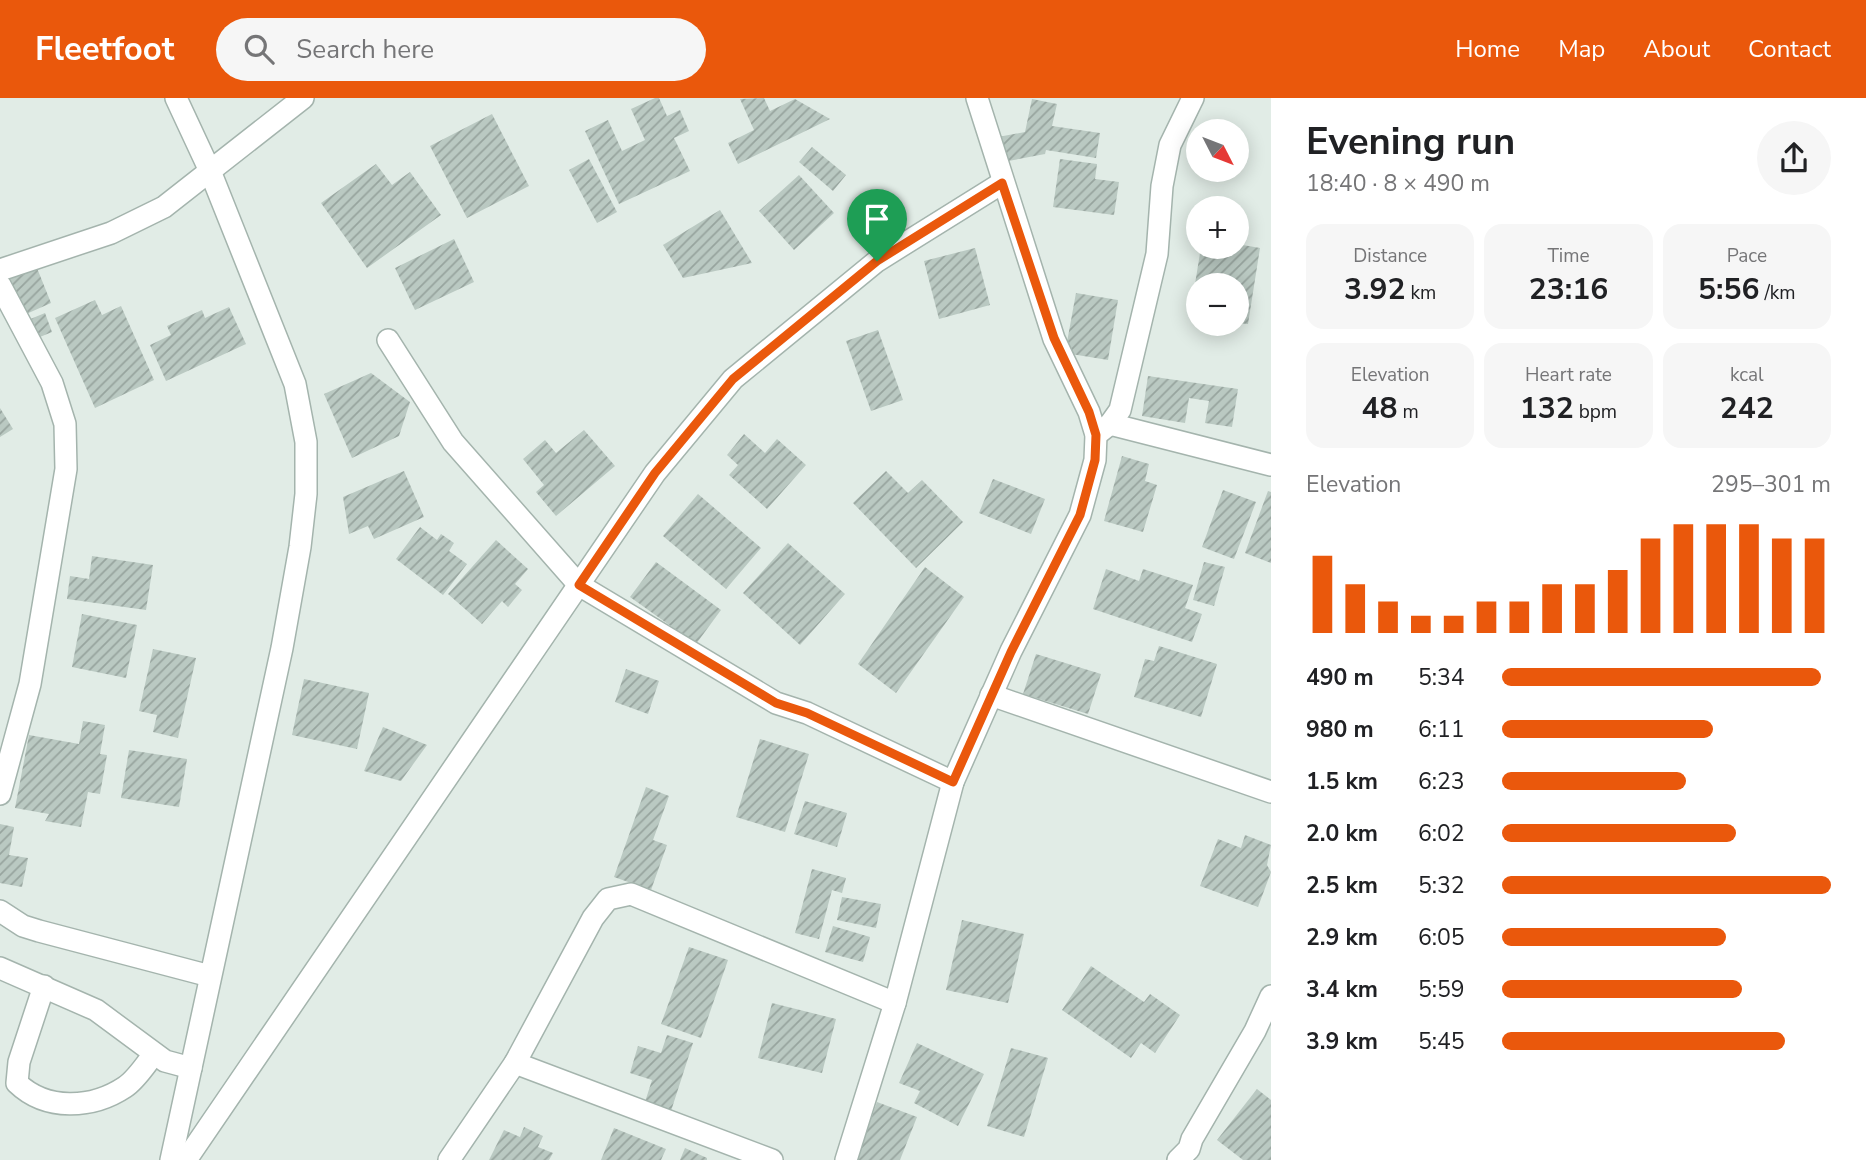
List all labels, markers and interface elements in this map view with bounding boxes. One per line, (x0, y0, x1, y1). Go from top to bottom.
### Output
search box (216, 18, 706, 81)
text: Fleetfoot (35, 27, 174, 72)
icon: search (240, 30, 278, 68)
text: Search here (296, 32, 434, 67)
text: Home (1455, 33, 1520, 65)
text: Map (1558, 33, 1605, 65)
text: About (1643, 33, 1710, 65)
text: Contact (1748, 33, 1831, 65)
text: Evening run (1306, 116, 1515, 167)
north arrow (1186, 119, 1250, 182)
map controls (1186, 119, 1249, 336)
button: share (1757, 121, 1831, 195)
text: 18:40 · 8 × 490 m (1306, 168, 1490, 199)
pin (847, 189, 907, 261)
button: + (1186, 196, 1249, 259)
icon: arrive (858, 200, 896, 238)
text: Distance (1353, 243, 1427, 269)
text: Time (1547, 243, 1590, 269)
text: Pace (1727, 243, 1767, 269)
text: 3.92 (1344, 269, 1406, 310)
text: 23:16 (1529, 269, 1608, 310)
text: 5:56 (1698, 269, 1760, 310)
button: − (1186, 273, 1249, 336)
text: km (1406, 280, 1436, 306)
text: /km (1760, 280, 1796, 306)
text: Elevation (1351, 362, 1430, 388)
text: Heart rate (1525, 362, 1612, 388)
text: kcal (1730, 362, 1764, 388)
text: 48 (1362, 388, 1398, 429)
text: 132 (1520, 388, 1574, 429)
text: 242 (1720, 388, 1774, 429)
text: m (1398, 399, 1419, 425)
text: bpm (1574, 399, 1617, 425)
text: Elevation (1306, 469, 1401, 500)
text: 295–301 m (1711, 469, 1831, 500)
text: 490 m (1306, 662, 1374, 693)
text: 5:34 (1418, 662, 1465, 693)
text: 980 m (1306, 714, 1374, 745)
text: 6:11 (1418, 714, 1465, 745)
text: 1.5 km (1306, 766, 1378, 797)
text: 6:23 (1418, 766, 1465, 797)
text: 2.0 km (1306, 818, 1378, 849)
text: 6:02 (1418, 818, 1465, 849)
text: 2.5 km (1306, 870, 1378, 901)
text: 5:32 (1418, 870, 1465, 901)
text: 2.9 km (1306, 922, 1378, 953)
text: 6:05 (1418, 922, 1465, 953)
text: 3.4 km (1306, 974, 1378, 1005)
text: 5:59 (1418, 974, 1465, 1005)
text: 3.9 km (1306, 1026, 1378, 1057)
text: 5:45 (1418, 1026, 1465, 1057)

